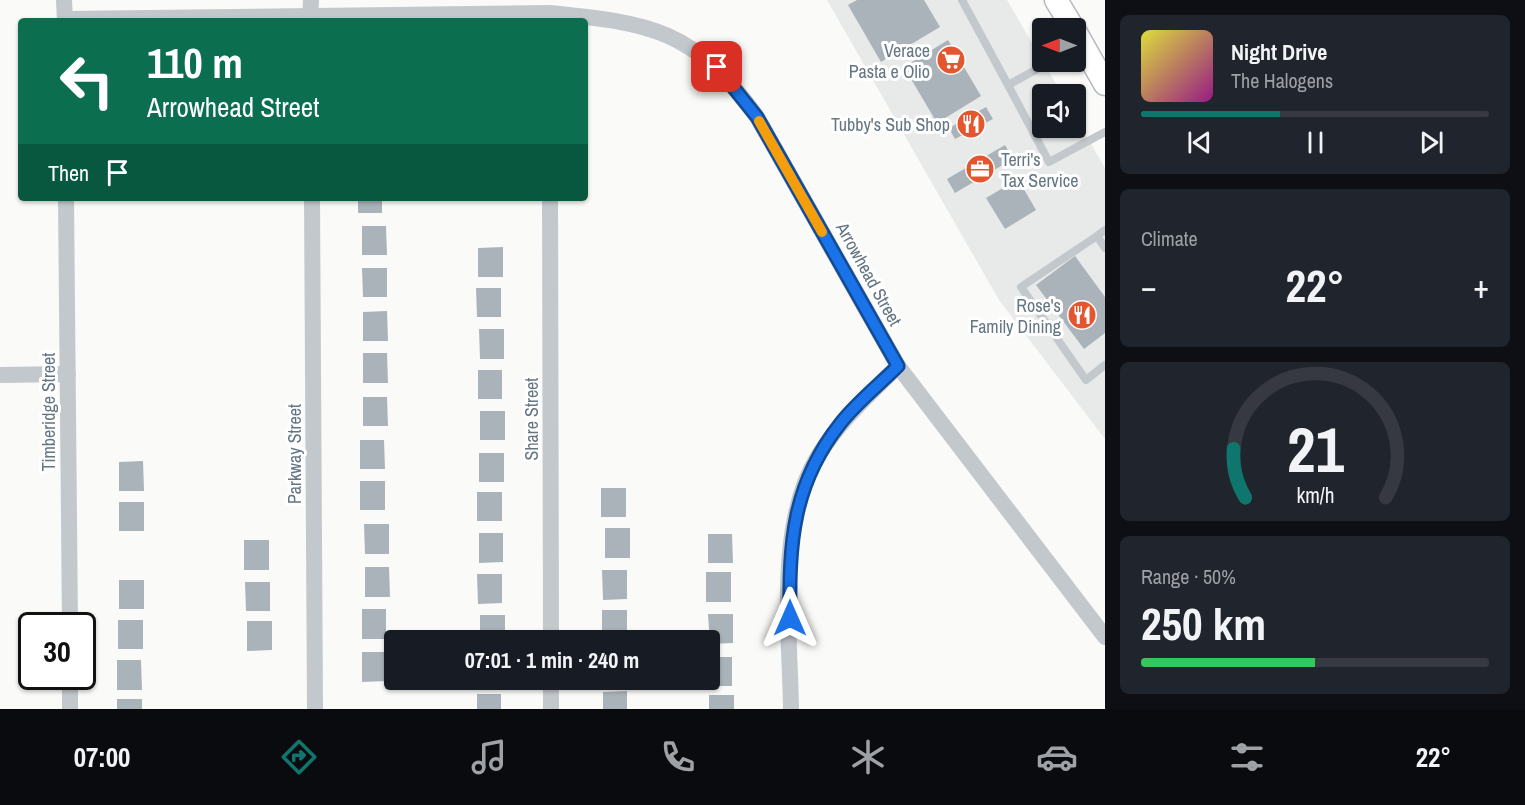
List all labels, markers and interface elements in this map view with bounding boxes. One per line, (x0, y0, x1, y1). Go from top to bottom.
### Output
north arrow (1032, 18, 1086, 72)
map controls (1032, 18, 1086, 138)
text: 110 m (147, 35, 243, 91)
text: Night Drive (1231, 37, 1327, 67)
place label: Verace Pasta e Olio (849, 38, 930, 84)
pin (691, 41, 742, 92)
icon: left (48, 42, 126, 120)
supermarket icon: Verace Pasta e Olio (935, 44, 967, 76)
icon: arrive (700, 50, 733, 83)
text: The Halogens (1231, 67, 1333, 94)
button: sound (1032, 84, 1086, 138)
text: Arrowhead Street (147, 89, 319, 125)
restaurant icon: Tubby's Sub Shop (955, 108, 987, 140)
place label: Tubby's Sub Shop (831, 112, 950, 137)
icon: previous (1183, 126, 1216, 159)
icon: pause (1299, 126, 1332, 159)
icon: next (1415, 126, 1448, 159)
place label: Terri's Tax Service (1001, 147, 1078, 193)
office icon: Terri's Tax Service (964, 153, 996, 185)
icon: arrive (101, 156, 134, 189)
text: Then (48, 158, 89, 188)
street label: Arrowhead Street (830, 217, 908, 330)
text: Climate (1141, 225, 1198, 252)
text: 22° (1285, 255, 1345, 316)
text: − (1141, 264, 1157, 308)
text: + (1473, 264, 1489, 308)
place label: Rose's Family Dining (970, 293, 1062, 339)
restaurant icon: Rose's Family Dining (1066, 299, 1098, 331)
street label: Timberidge Street (36, 353, 61, 471)
street label: Share Street (519, 378, 544, 460)
street label: Parkway Street (282, 404, 307, 504)
text: 21 (1287, 407, 1344, 491)
text: km/h (1296, 482, 1334, 511)
text: Range · 50% (1141, 563, 1236, 590)
position arrow (758, 586, 822, 650)
text: 250 km (1141, 593, 1266, 654)
speed limit sign: 30 (18, 612, 96, 690)
text: 07:01 · 1 min · 240 m (465, 645, 639, 675)
icon: directions (278, 736, 320, 778)
icon: music (468, 736, 510, 778)
icon: phone (657, 736, 699, 778)
icon: climate (847, 736, 889, 778)
icon: car (1036, 736, 1078, 778)
icon: filters (1226, 736, 1268, 778)
text: 07:00 (74, 739, 130, 775)
text: 22° (1416, 739, 1451, 775)

